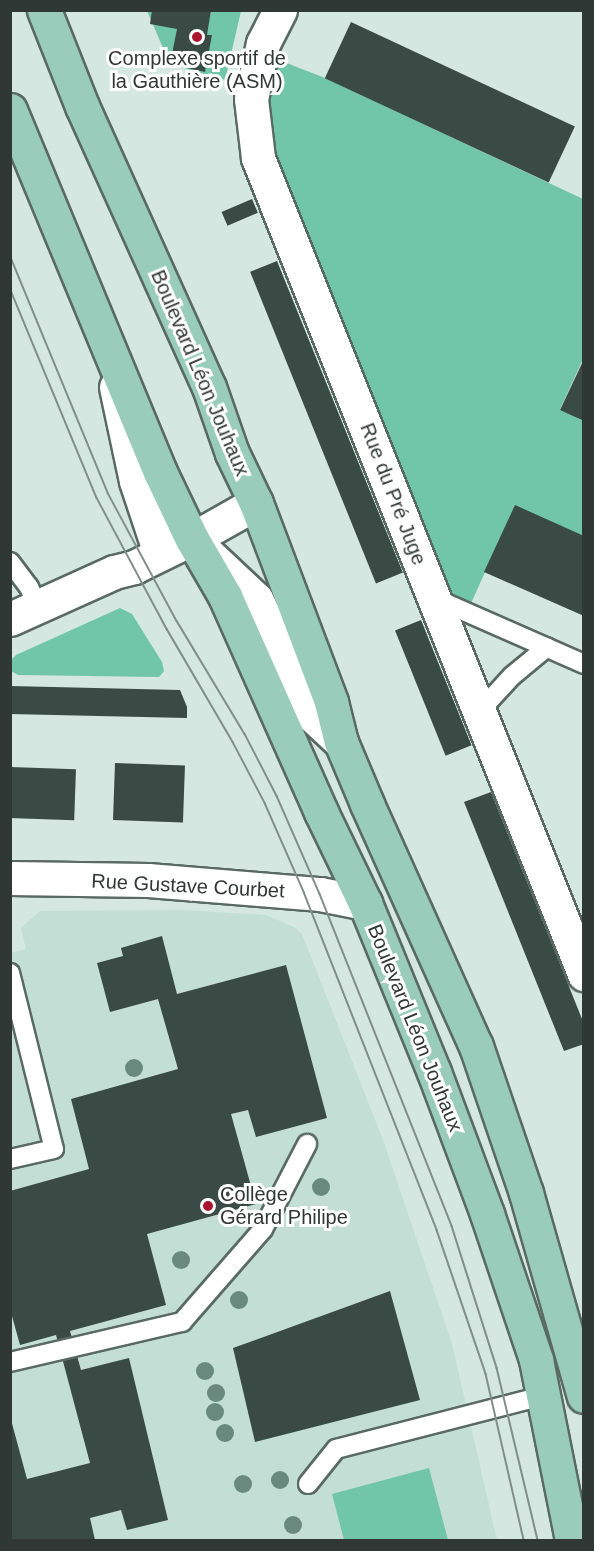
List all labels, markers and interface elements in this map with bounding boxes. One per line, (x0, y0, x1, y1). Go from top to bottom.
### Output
marker: Complexe sportif de la Gauthière (ASM) (190, 30, 204, 44)
place label: Complexe sportif de la Gauthière (ASM) (108, 47, 286, 94)
street label: Boulevard Léon Jouhaux (146, 266, 254, 480)
street label: Rue du Pré Juge (355, 420, 431, 568)
street label: Rue Gustave Courbet (91, 869, 285, 903)
street label: Boulevard Léon Jouhaux (362, 921, 468, 1135)
place label: Collège Gérard Philipe (220, 1182, 348, 1229)
marker: Collège Gérard Philipe (201, 1199, 215, 1213)

